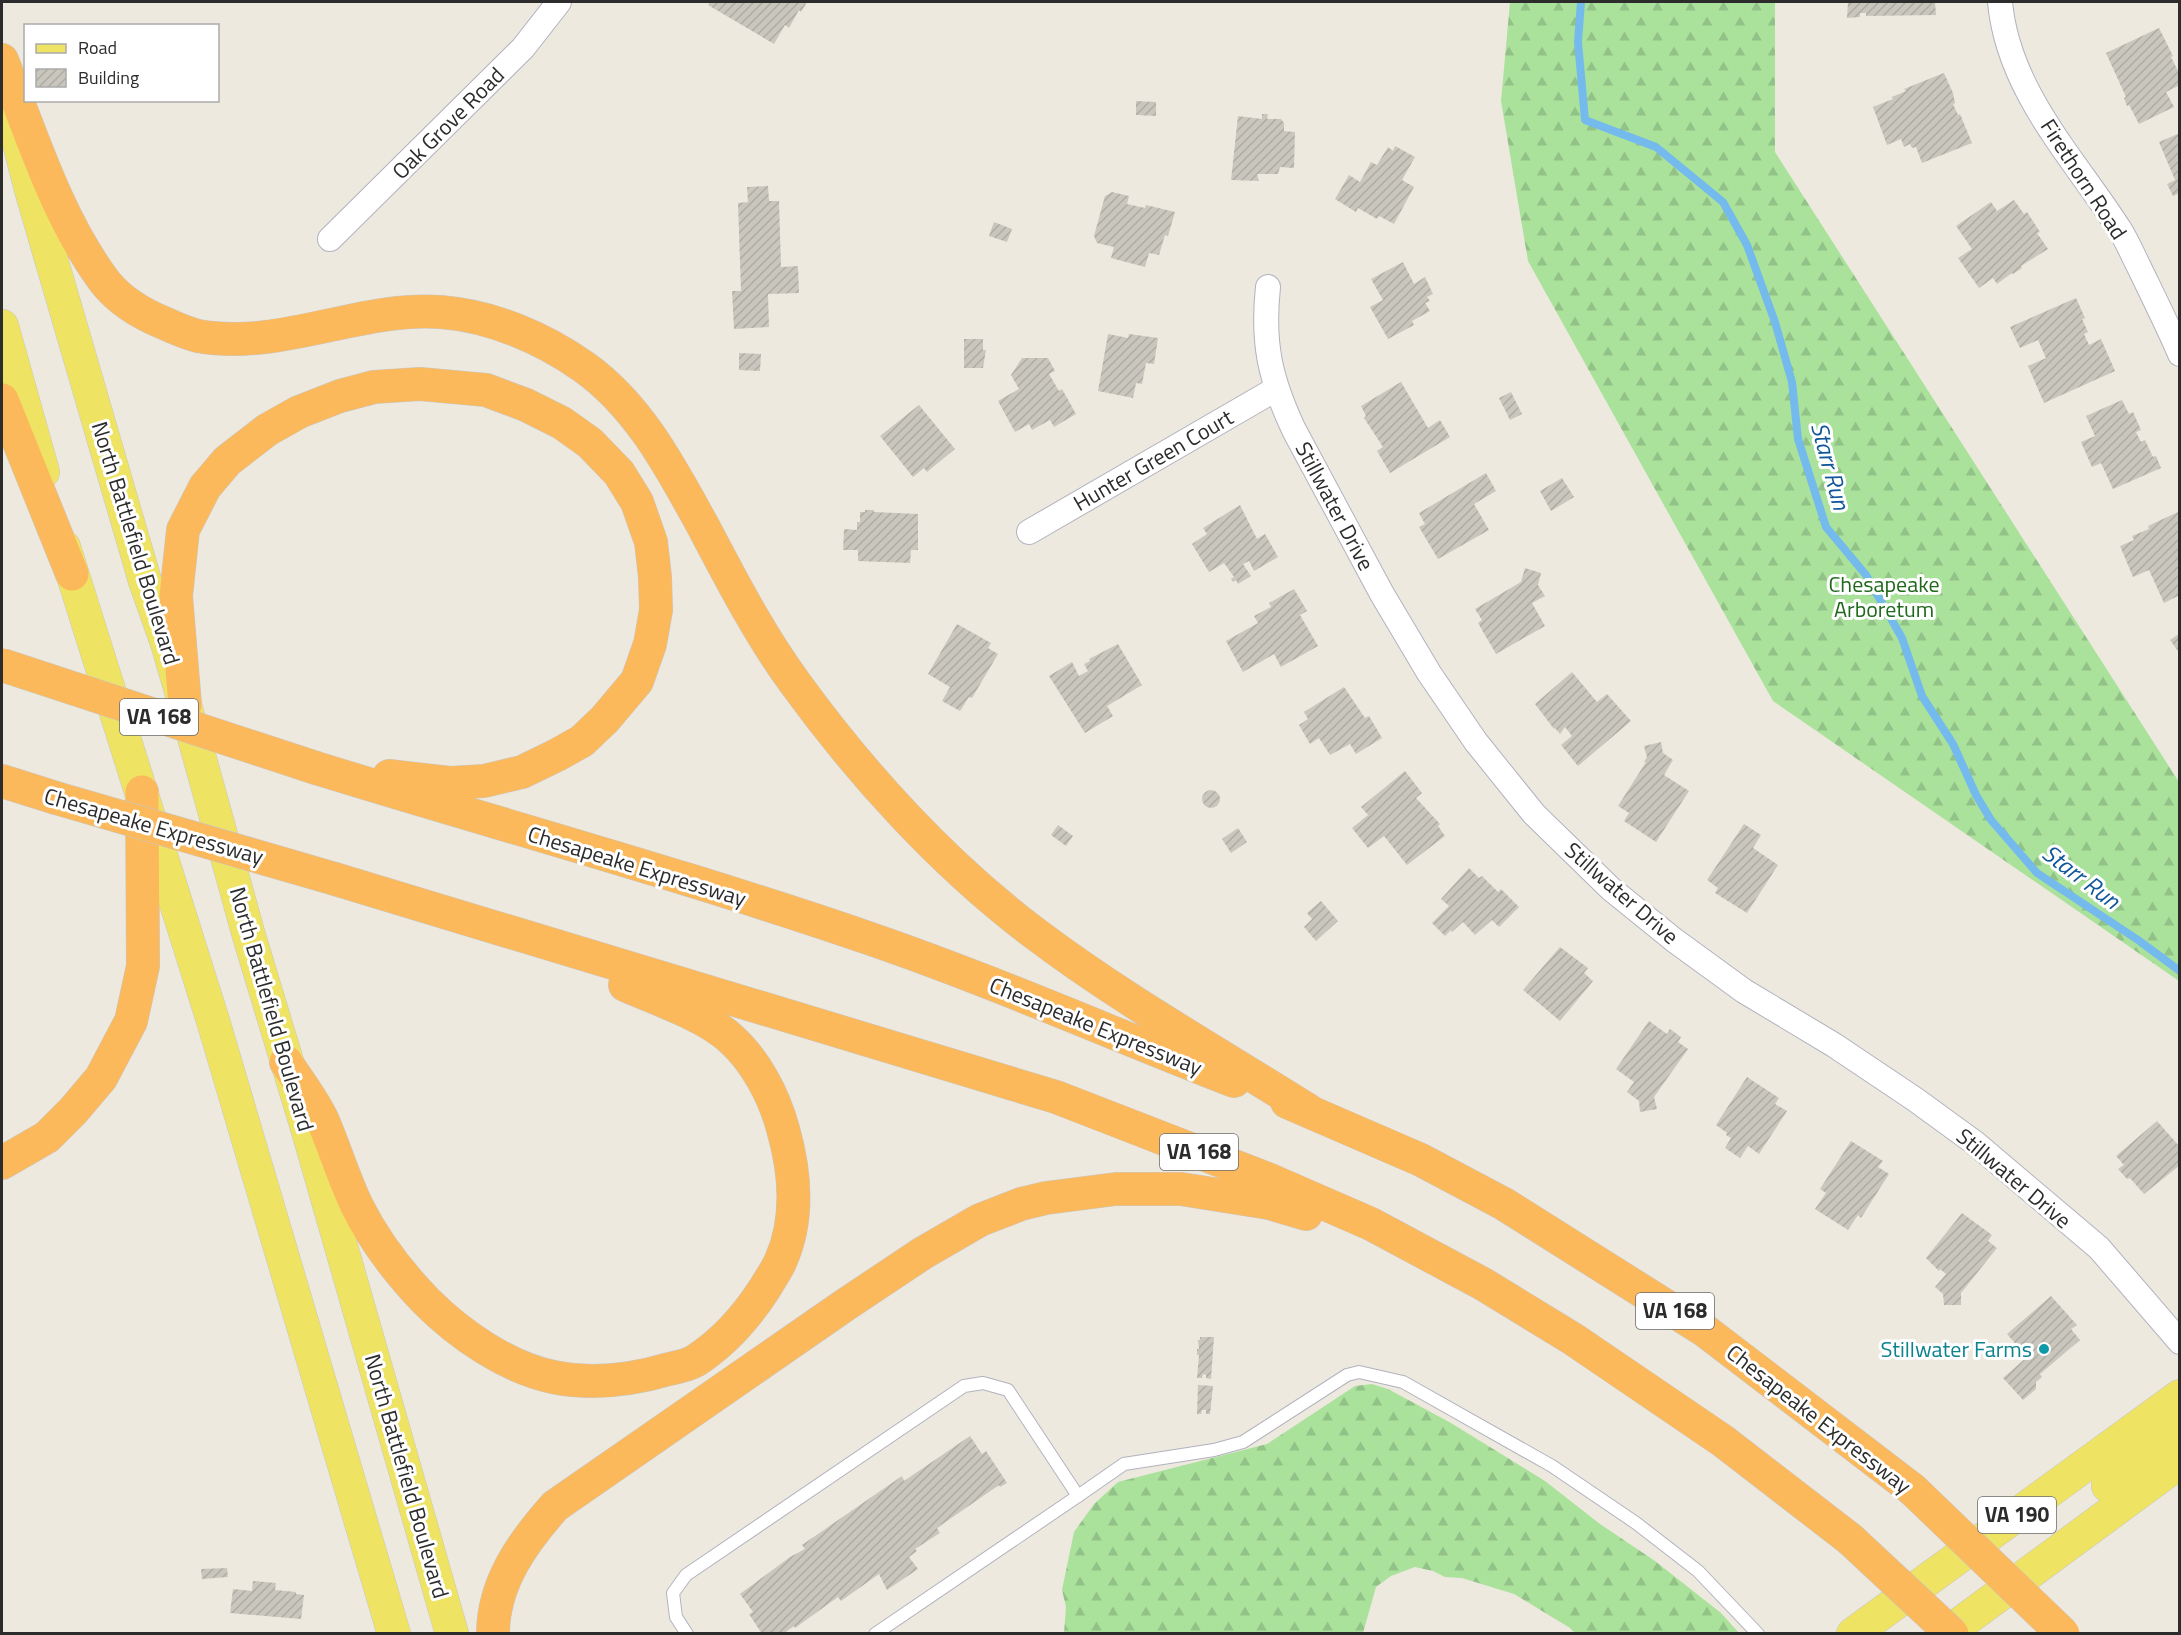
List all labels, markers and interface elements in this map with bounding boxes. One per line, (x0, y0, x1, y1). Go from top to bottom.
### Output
legend (24, 24, 219, 102)
text: Road (78, 34, 117, 61)
street label: Oak Grove Road (384, 59, 512, 187)
text: Building (78, 64, 139, 91)
street label: Firethorn Road (2032, 112, 2136, 246)
street label: Hunter Green Court (1067, 400, 1240, 520)
street label: North Battlefield Boulevard (83, 417, 189, 669)
water label: Starr Run (1802, 418, 1860, 515)
street label: Stillwater Drive (1287, 436, 1383, 576)
park label: Chesapeake Arboretum (1828, 567, 1940, 626)
road number: VA 168 (120, 699, 198, 735)
street label: Chesapeake Expressway (40, 778, 268, 874)
street label: Chesapeake Expressway (524, 817, 751, 916)
street label: Stillwater Drive (1557, 834, 1687, 952)
water label: Starr Run (2035, 835, 2129, 918)
street label: North Battlefield Boulevard (221, 883, 323, 1135)
street label: Chesapeake Expressway (984, 968, 1208, 1084)
street label: Stillwater Drive (1949, 1119, 2079, 1237)
road number: VA 168 (1160, 1134, 1238, 1170)
road number: VA 168 (1636, 1293, 1714, 1329)
place label: Stillwater Farms (1881, 1332, 2032, 1366)
street label: Chesapeake Expressway (1719, 1336, 1919, 1502)
marker: Stillwater Farms (2037, 1342, 2051, 1356)
street label: North Battlefield Boulevard (356, 1350, 458, 1602)
road number: VA 190 (1978, 1497, 2056, 1533)

